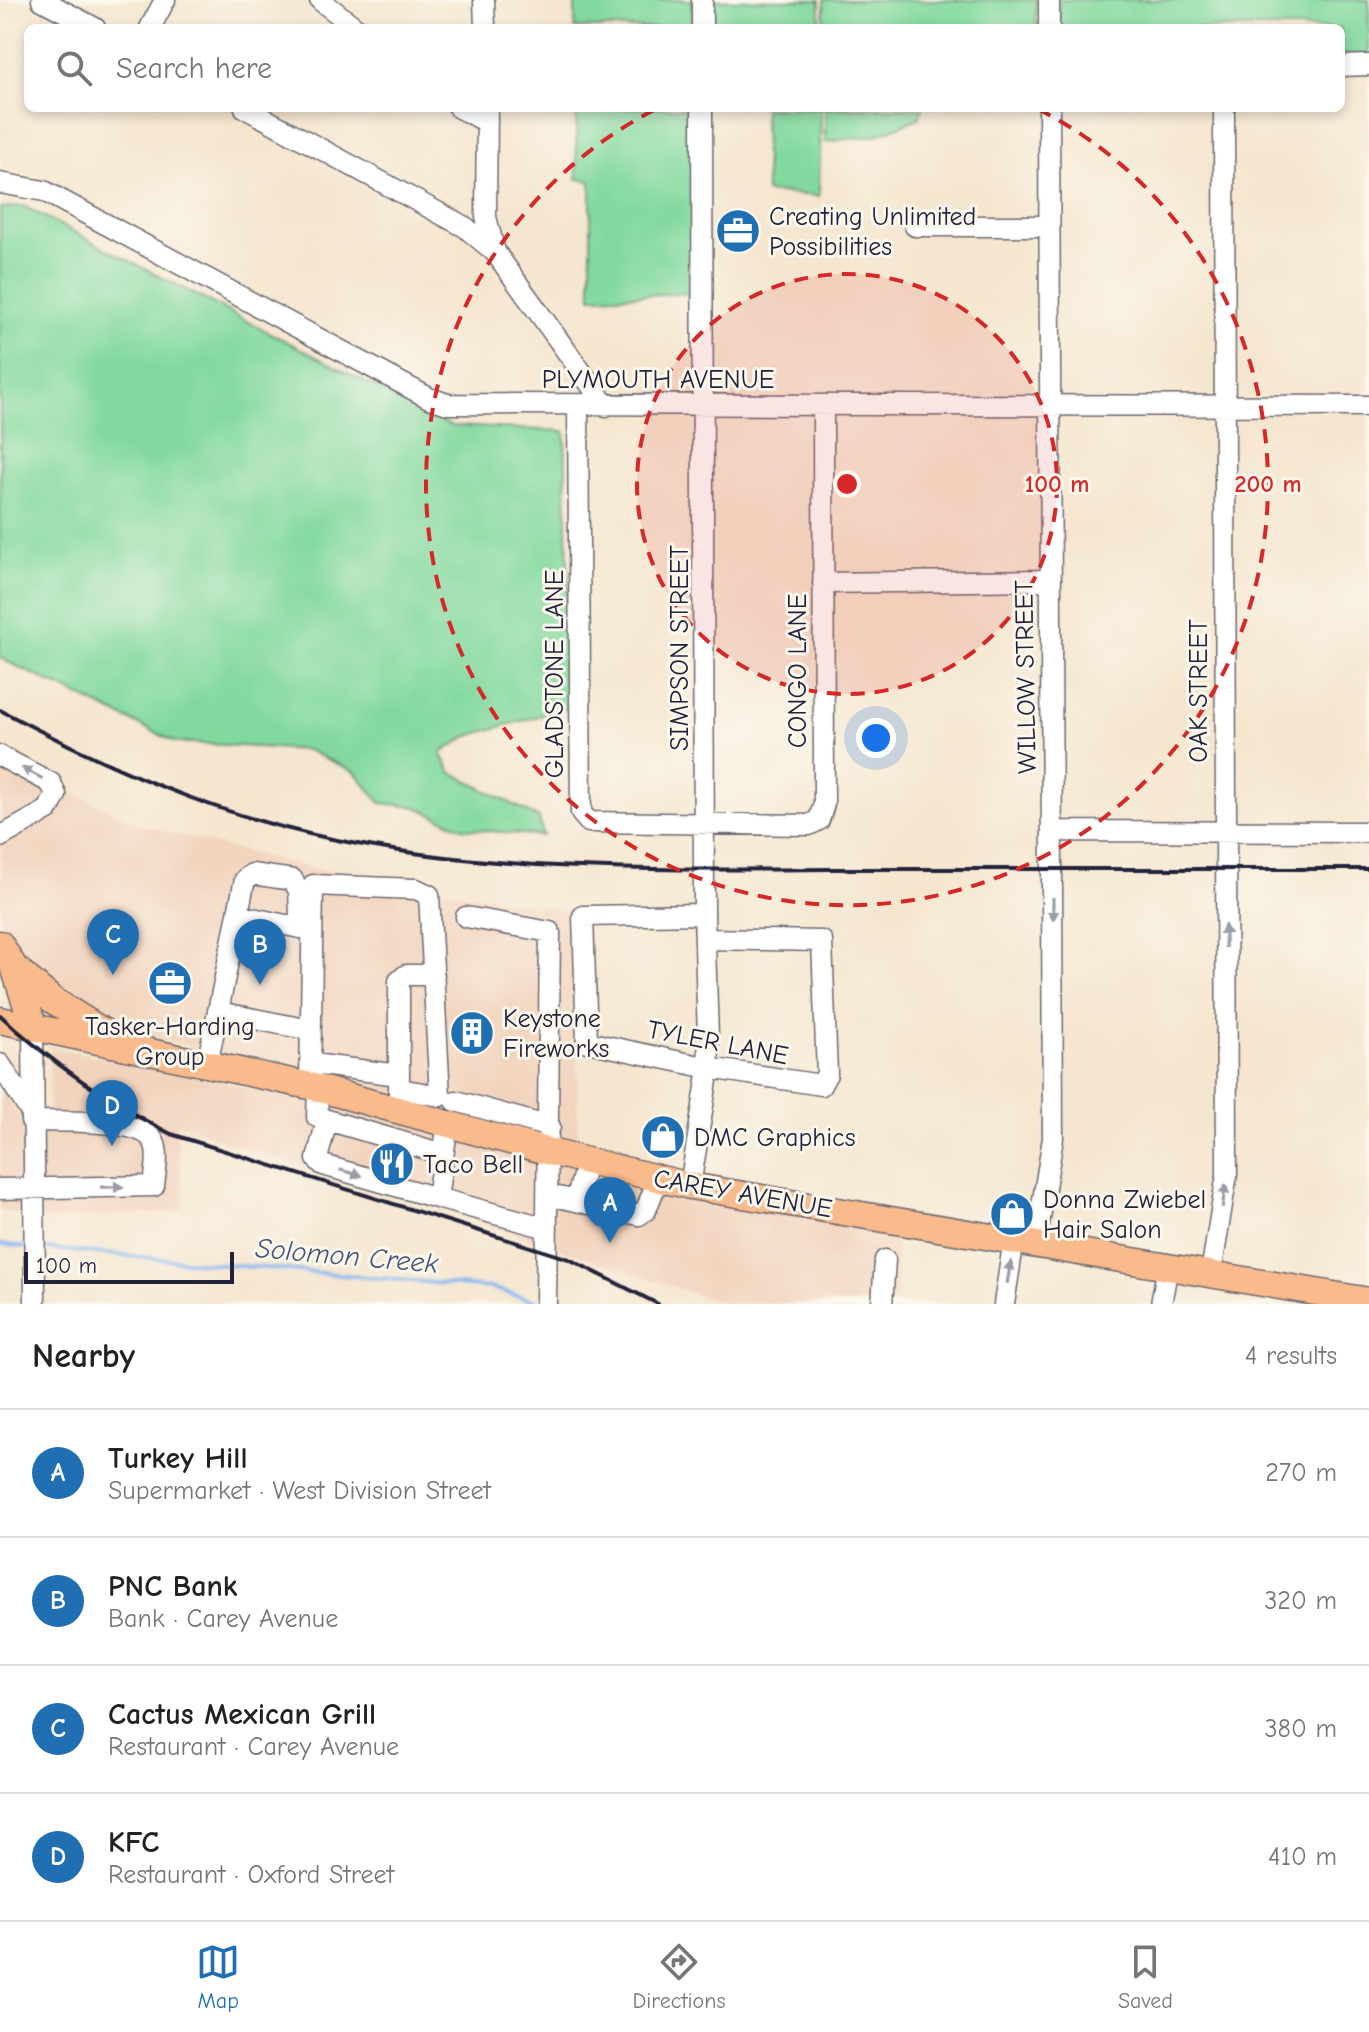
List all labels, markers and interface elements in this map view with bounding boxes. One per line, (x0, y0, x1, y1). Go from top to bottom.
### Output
search box (24, 24, 1345, 112)
icon: search (52, 46, 96, 90)
text: Search here (116, 51, 272, 86)
place label: Creating Unlimited Possibilities (769, 202, 976, 262)
office icon: Creating Unlimited Possibilities (714, 207, 762, 255)
street label: PLYMOUTH AVENUE (542, 365, 774, 395)
centre of rings (833, 470, 861, 498)
text: 100 m (1025, 470, 1089, 498)
text: 200 m (1234, 470, 1302, 498)
street label: SIMPSON STREET (665, 545, 695, 751)
street label: GLADSTONE LANE (540, 570, 570, 778)
street label: WILLOW STREET (1009, 579, 1043, 774)
street label: CONGO LANE (783, 594, 813, 748)
street label: OAK STREET (1184, 619, 1214, 763)
your location (856, 718, 896, 758)
one-way arrow (21, 767, 44, 780)
one-way arrow (1047, 897, 1059, 922)
pin: C (87, 909, 139, 975)
pin: B (234, 919, 286, 985)
one-way arrow (1219, 923, 1231, 948)
office icon: Tasker-Harding Group (146, 959, 194, 1007)
place label: Keystone Fireworks (503, 1004, 609, 1064)
building icon: Keystone Fireworks (448, 1009, 496, 1057)
place label: Tasker-Harding Group (85, 1012, 255, 1072)
street label: TYLER LANE (645, 1015, 791, 1071)
pin: D (86, 1080, 138, 1146)
shop icon: DMC Graphics (639, 1113, 687, 1161)
place label: DMC Graphics (694, 1123, 855, 1153)
restaurant icon: Taco Bell (368, 1140, 416, 1188)
place label: Taco Bell (423, 1150, 523, 1180)
street label: CAREY AVENUE (651, 1164, 834, 1224)
one-way arrow (338, 1168, 363, 1180)
pin: A (584, 1177, 636, 1243)
one-way arrow (100, 1181, 125, 1193)
one-way arrow (1218, 1183, 1230, 1208)
place label: Donna Zwiebel Hair Salon (1043, 1185, 1206, 1245)
shop icon: Donna Zwiebel Hair Salon (988, 1190, 1036, 1238)
water label: Solomon Creek (254, 1232, 440, 1280)
scale bar (24, 1248, 234, 1284)
text: 100 m (36, 1253, 97, 1279)
one-way arrow (1003, 1259, 1016, 1284)
text: Nearby (32, 1336, 135, 1376)
text: 4 results (1245, 1341, 1337, 1371)
text: Turkey Hill (108, 1441, 248, 1476)
text: A (51, 1458, 65, 1488)
text: 270 m (1265, 1458, 1337, 1488)
text: Supermarket · West Division Street (108, 1476, 491, 1506)
text: PNC Bank (108, 1569, 237, 1604)
text: B (50, 1586, 66, 1616)
text: 320 m (1264, 1586, 1337, 1616)
text: Bank · Carey Avenue (108, 1604, 338, 1634)
text: Cactus Mexican Grill (108, 1697, 376, 1732)
text: C (50, 1714, 66, 1744)
text: 380 m (1264, 1714, 1337, 1744)
text: Restaurant · Carey Avenue (108, 1732, 399, 1762)
text: KFC (108, 1825, 159, 1860)
text: D (50, 1842, 66, 1872)
text: 410 m (1268, 1842, 1337, 1872)
text: Restaurant · Oxford Street (108, 1860, 394, 1890)
tab: Map (196, 1940, 240, 2014)
tab: Directions (633, 1940, 726, 2014)
tab: Saved (1118, 1940, 1173, 2014)

